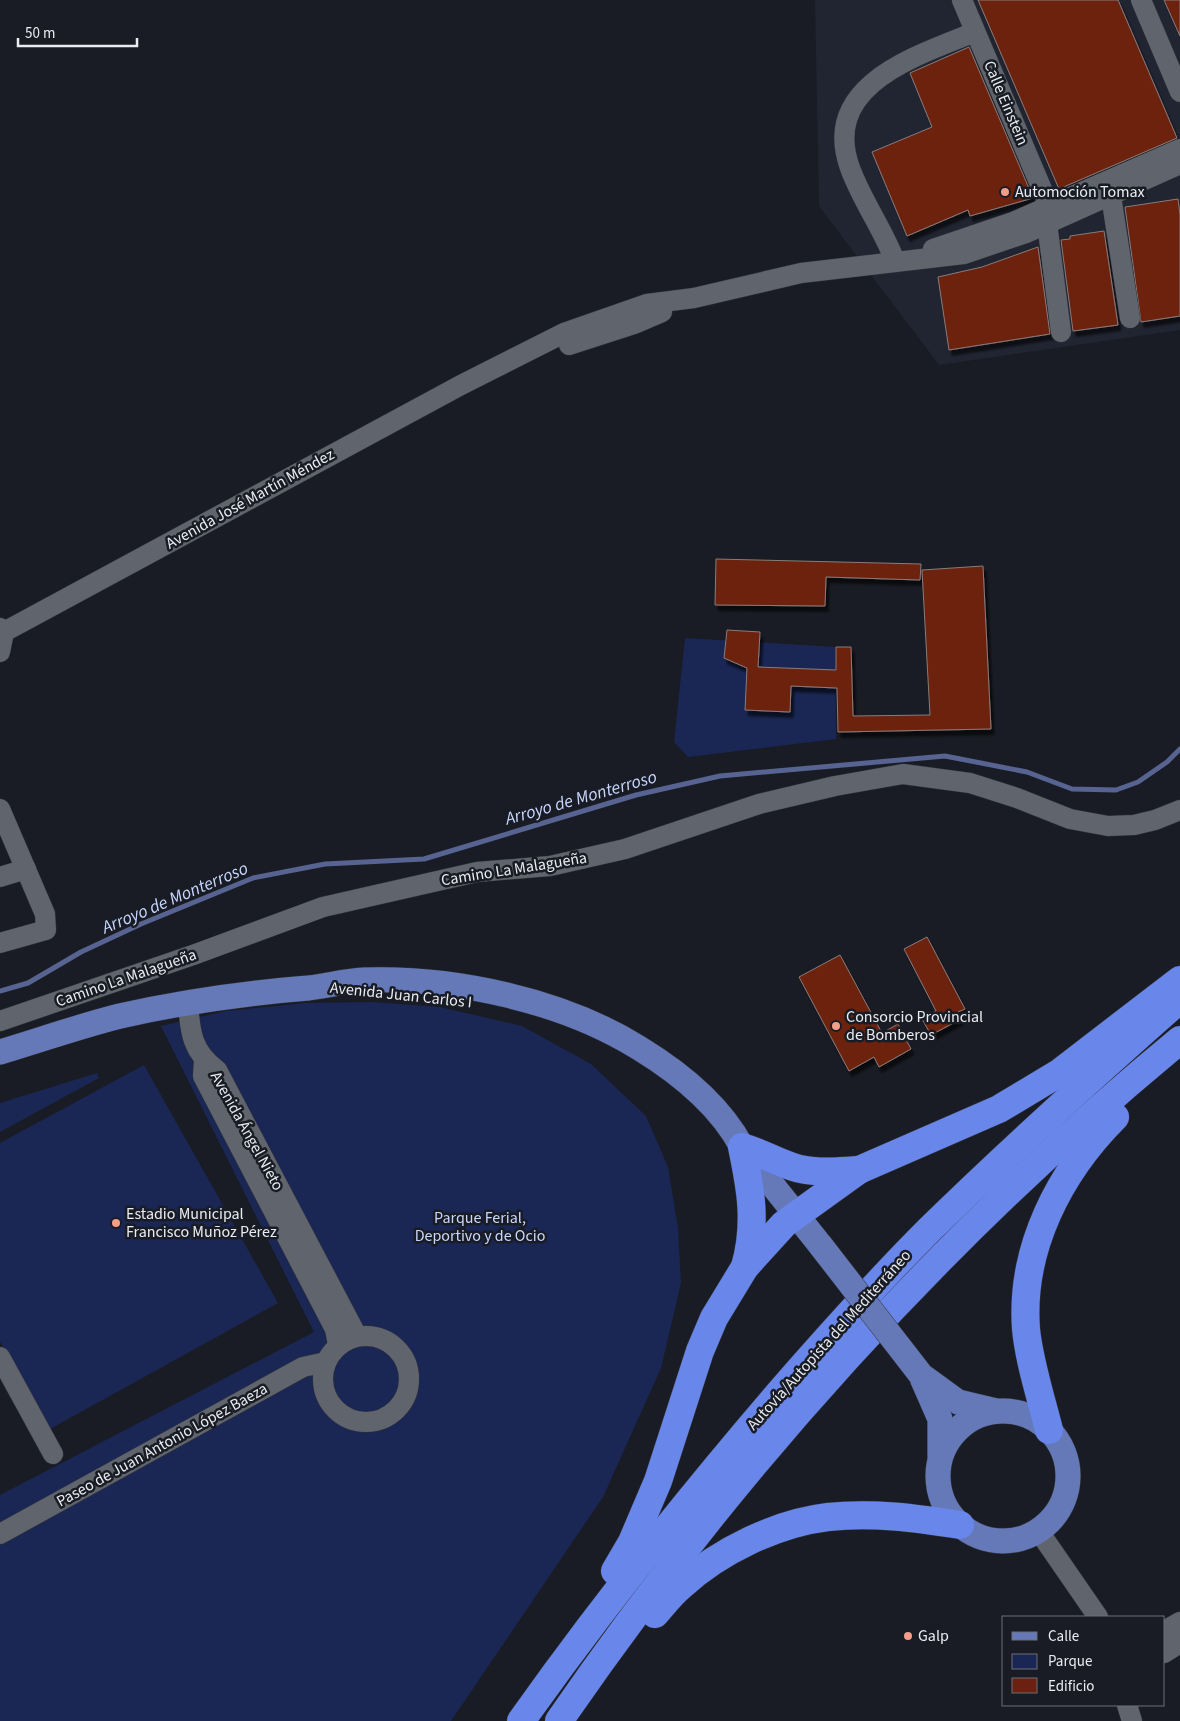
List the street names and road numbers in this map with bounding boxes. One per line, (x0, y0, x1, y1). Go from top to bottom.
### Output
street label: Calle Einstein (978, 57, 1034, 149)
street label: Avenida José Martín Méndez (162, 443, 338, 555)
street label: Camino La Malagueña (439, 847, 589, 891)
street label: Camino La Malagueña (53, 944, 199, 1012)
street label: Avenida Juan Carlos I (329, 977, 473, 1013)
street label: Avenida Ángel Nieto (205, 1067, 289, 1195)
street label: Autovía/Autopista del Mediterráneo (742, 1245, 916, 1435)
street label: Paseo de Juan Antonio López Baeza (52, 1378, 272, 1512)

